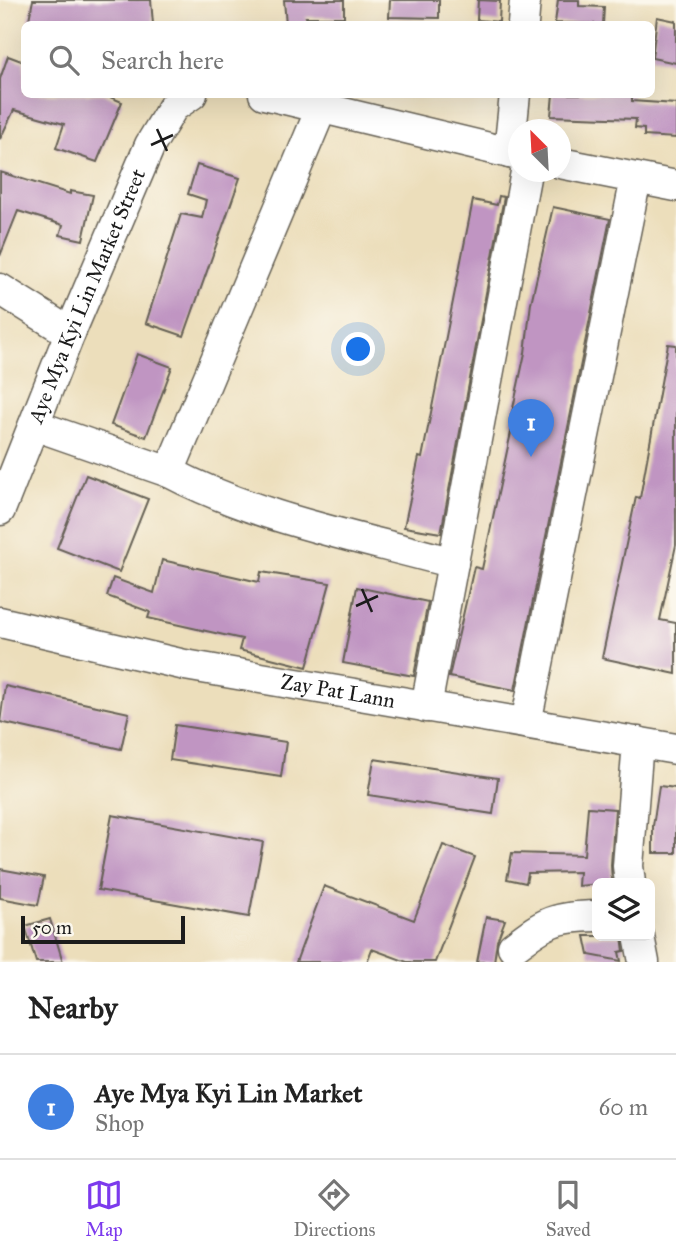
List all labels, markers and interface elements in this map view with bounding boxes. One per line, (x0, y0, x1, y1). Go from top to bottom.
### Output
search box (21, 21, 655, 98)
icon: search (45, 41, 83, 79)
text: Search here (101, 44, 224, 76)
north arrow (508, 119, 571, 182)
street label: Aye Mya Kyi Lin Market Street (22, 164, 152, 428)
your location (341, 332, 375, 366)
pin: 1 (508, 399, 554, 457)
street label: Zay Pat Lann (279, 669, 397, 714)
map controls (592, 878, 655, 941)
button: layers (592, 878, 655, 941)
scale bar (21, 913, 186, 945)
text: 50 m (32, 916, 72, 939)
text: Nearby (28, 990, 118, 1026)
text: Aye Mya Kyi Lin Market (95, 1077, 362, 1109)
text: 1 (46, 1093, 56, 1121)
text: 60 m (599, 1093, 648, 1121)
text: Shop (95, 1109, 144, 1137)
tab: Map (85, 1176, 123, 1241)
tab: Directions (293, 1176, 375, 1241)
tab: Saved (546, 1176, 591, 1241)

